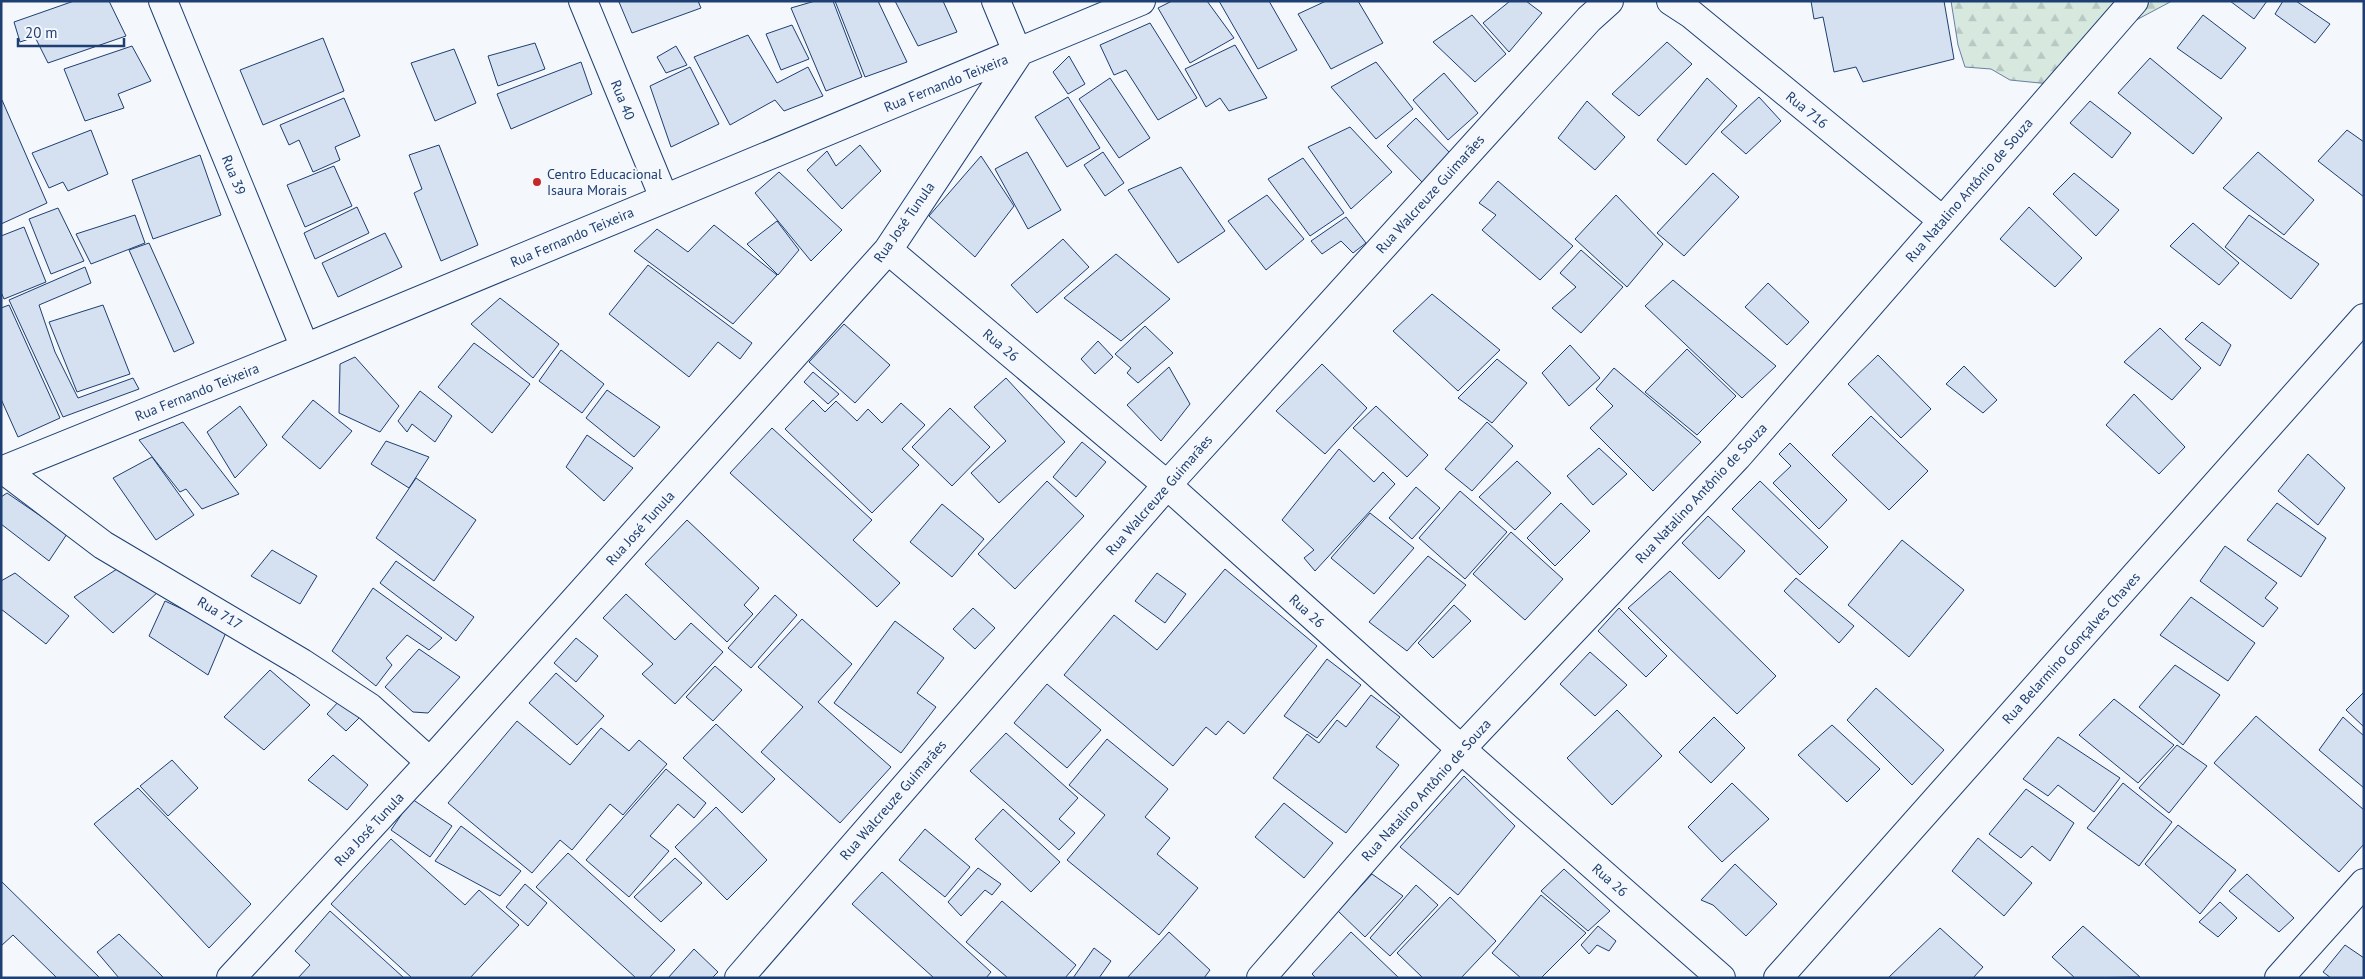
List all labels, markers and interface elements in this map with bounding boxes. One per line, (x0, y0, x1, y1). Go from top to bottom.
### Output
scale bar (18, 15, 124, 47)
text: 20 m (25, 23, 58, 42)
street label: Rua Fernando Teixeira (881, 50, 1011, 116)
street label: Rua 40 (607, 77, 639, 123)
street label: Rua 716 (1782, 87, 1832, 133)
street label: Rua Natalino Antônio de Souza (1901, 114, 2037, 266)
street label: Rua Walcreuze Guimarães (1372, 131, 1488, 257)
street label: Rua 39 (218, 152, 250, 198)
place label: Centro Educacional Isaura Morais (547, 165, 662, 199)
marker: Centro Educacional Isaura Morais (531, 176, 543, 188)
street label: Rua José Tunula (870, 178, 938, 266)
street label: Rua Fernando Teixeira (508, 203, 637, 271)
street label: Rua 26 (979, 325, 1023, 365)
street label: Rua Fernando Teixeira (132, 359, 262, 425)
street label: Rua Natalino Antônio de Souza (1631, 419, 1771, 567)
street label: Rua Walcreuze Guimarães (1102, 431, 1216, 559)
street label: Rua José Tunula (602, 487, 678, 569)
street label: Rua Belarmino Gonçalves Chaves (1998, 568, 2144, 728)
street label: Rua 26 (1285, 590, 1329, 632)
street label: Rua 717 (194, 593, 246, 633)
street label: Rua Natalino Antônio de Souza (1357, 715, 1495, 865)
street label: Rua Walcreuze Guimarães (836, 736, 950, 864)
street label: Rua José Tunula (330, 788, 408, 870)
street label: Rua 26 (1588, 860, 1632, 900)

